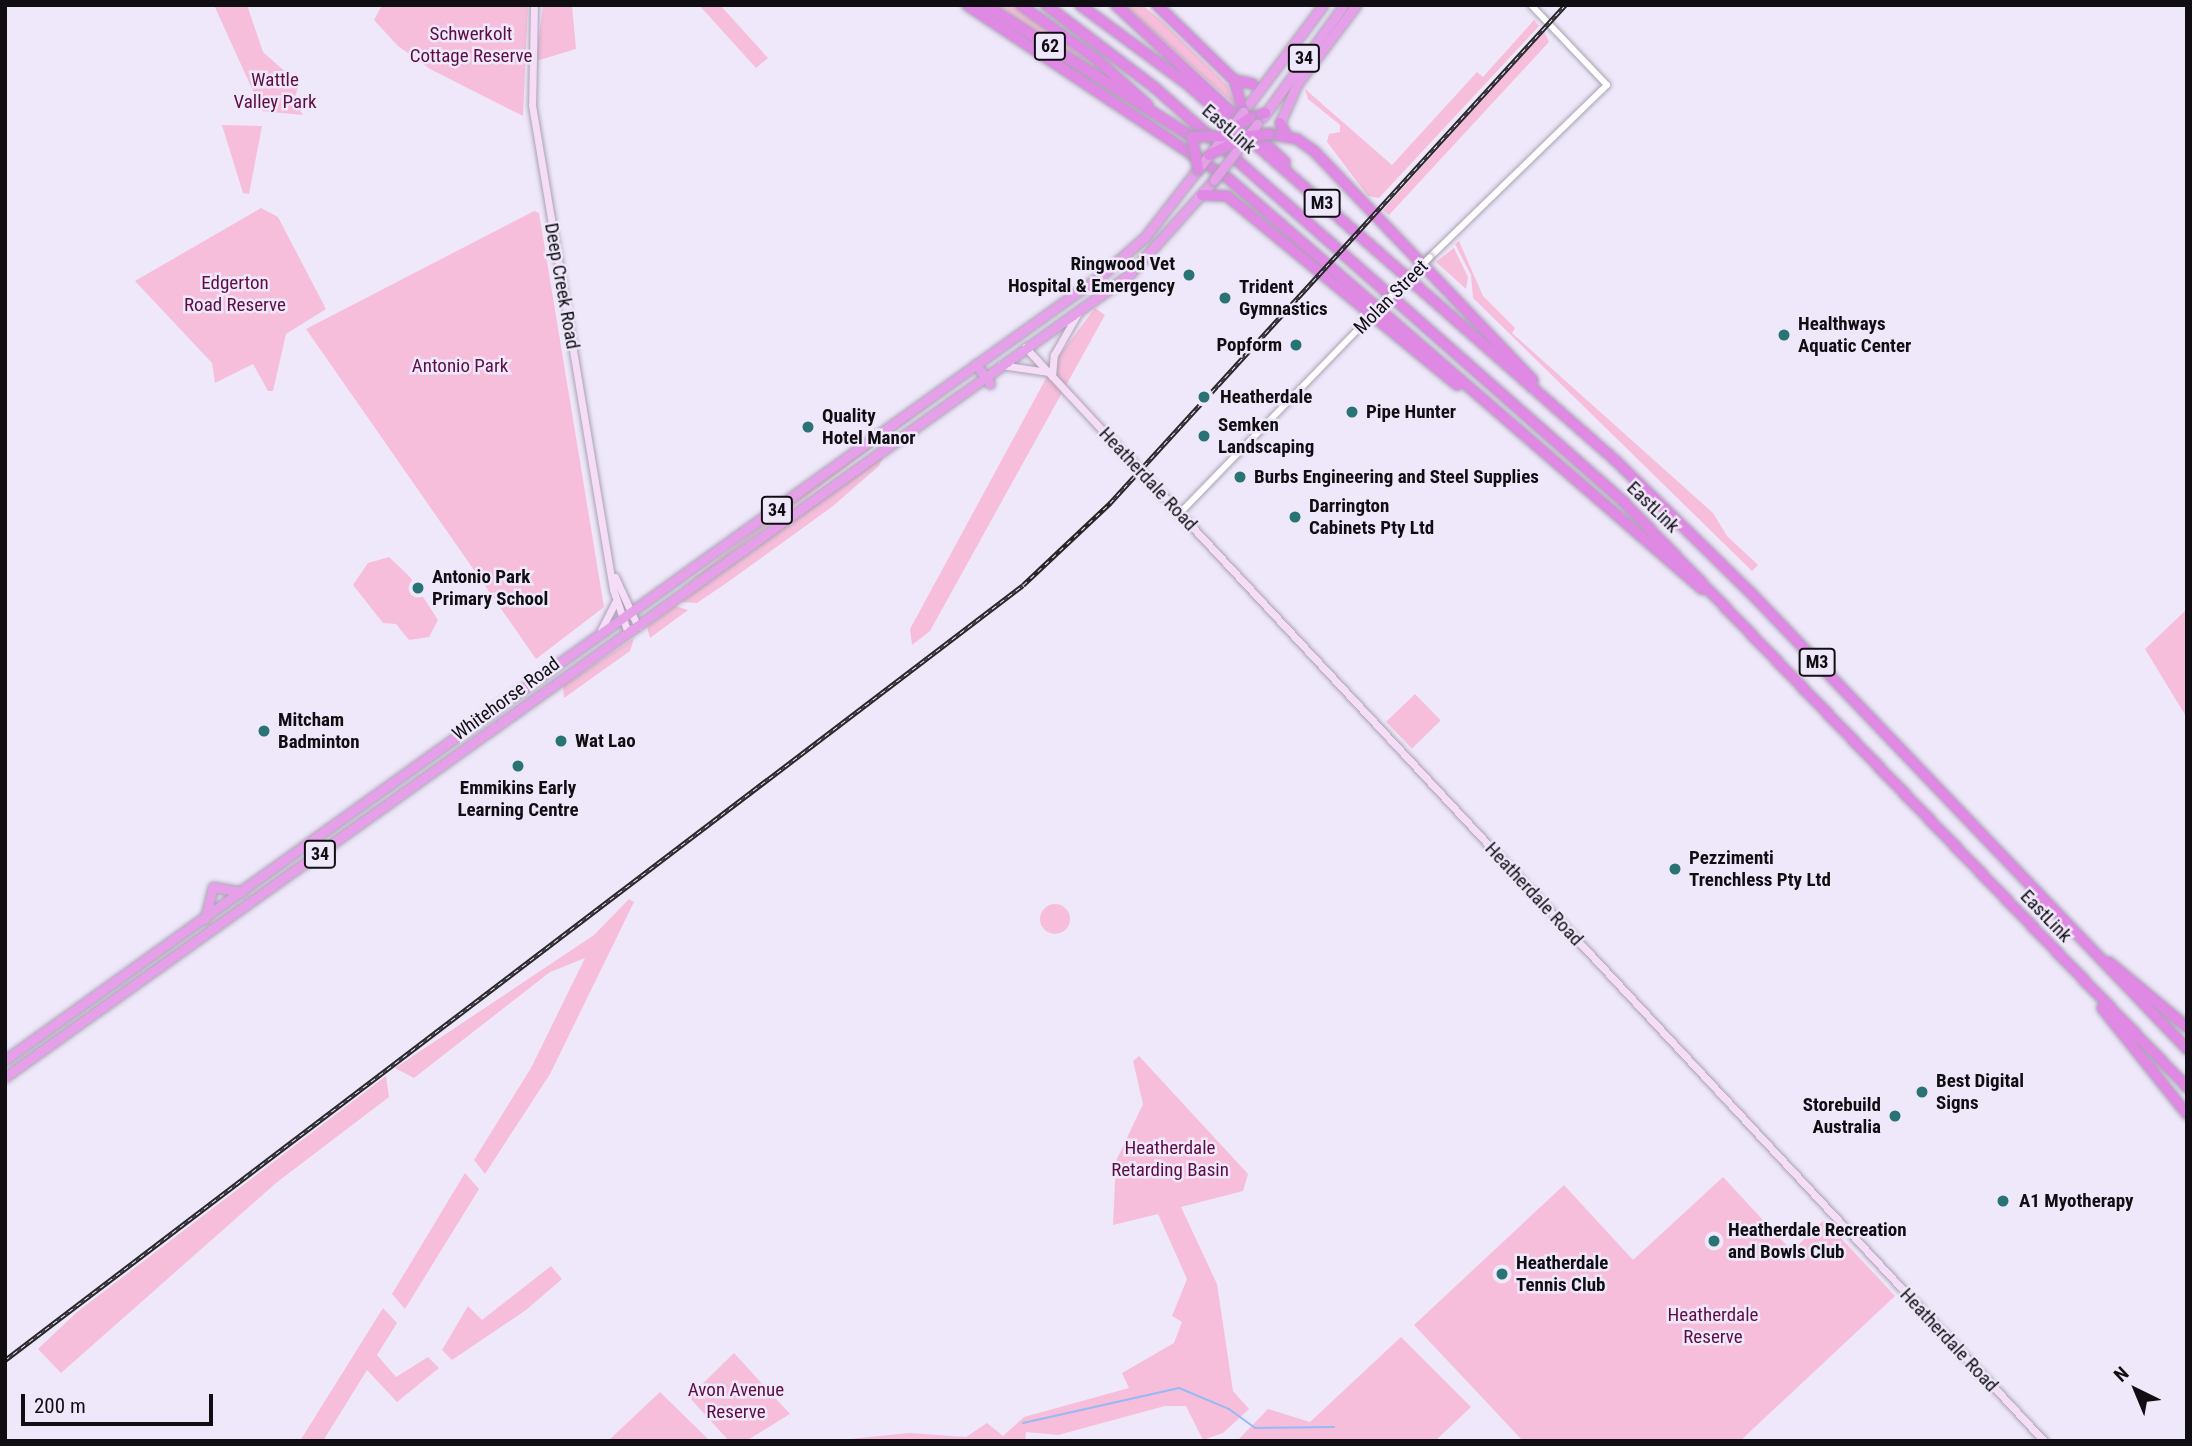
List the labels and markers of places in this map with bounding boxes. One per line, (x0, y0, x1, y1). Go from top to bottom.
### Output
place label: Ringwood Vet Hospital & Emergency (1008, 253, 1175, 297)
marker: Ringwood Vet Hospital & Emergency (1181, 267, 1197, 283)
place label: Trident Gymnastics (1239, 276, 1328, 320)
marker: Trident Gymnastics (1217, 290, 1233, 306)
place label: Healthways Aquatic Center (1798, 313, 1911, 357)
marker: Healthways Aquatic Center (1776, 327, 1792, 343)
place label: Popform (1216, 334, 1282, 356)
marker: Popform (1288, 337, 1304, 353)
place label: Heatherdale (1220, 386, 1312, 408)
marker: Heatherdale (1194, 387, 1214, 407)
place label: Pipe Hunter (1366, 401, 1456, 423)
marker: Pipe Hunter (1344, 404, 1360, 420)
place label: Quality Hotel Manor (822, 405, 916, 449)
place label: Semken Landscaping (1218, 414, 1314, 458)
marker: Quality Hotel Manor (800, 419, 816, 435)
marker: Semken Landscaping (1196, 428, 1212, 444)
place label: Burbs Engineering and Steel Supplies (1254, 466, 1539, 488)
marker: Burbs Engineering and Steel Supplies (1232, 469, 1248, 485)
place label: Darrington Cabinets Pty Ltd (1309, 495, 1434, 539)
marker: Darrington Cabinets Pty Ltd (1287, 509, 1303, 525)
place label: Antonio Park Primary School (432, 566, 548, 610)
marker: Antonio Park Primary School (410, 580, 426, 596)
place label: Mitcham Badminton (278, 709, 360, 753)
marker: Mitcham Badminton (256, 723, 272, 739)
place label: Wat Lao (575, 730, 636, 752)
marker: Wat Lao (553, 733, 569, 749)
marker: Emmikins Early Learning Centre (510, 758, 526, 774)
place label: Emmikins Early Learning Centre (457, 777, 579, 821)
place label: Pezzimenti Trenchless Pty Ltd (1689, 847, 1831, 891)
marker: Pezzimenti Trenchless Pty Ltd (1667, 861, 1683, 877)
place label: Best Digital Signs (1936, 1070, 2024, 1114)
marker: Best Digital Signs (1914, 1084, 1930, 1100)
place label: Storebuild Australia (1803, 1094, 1881, 1138)
marker: Storebuild Australia (1887, 1108, 1903, 1124)
place label: A1 Myotherapy (2019, 1190, 2134, 1212)
marker: A1 Myotherapy (1993, 1191, 2013, 1211)
place label: Heatherdale Recreation and Bowls Club (1728, 1219, 1907, 1263)
marker: Heatherdale Recreation and Bowls Club (1706, 1233, 1722, 1249)
place label: Heatherdale Tennis Club (1516, 1252, 1608, 1296)
marker: Heatherdale Tennis Club (1494, 1266, 1510, 1282)

